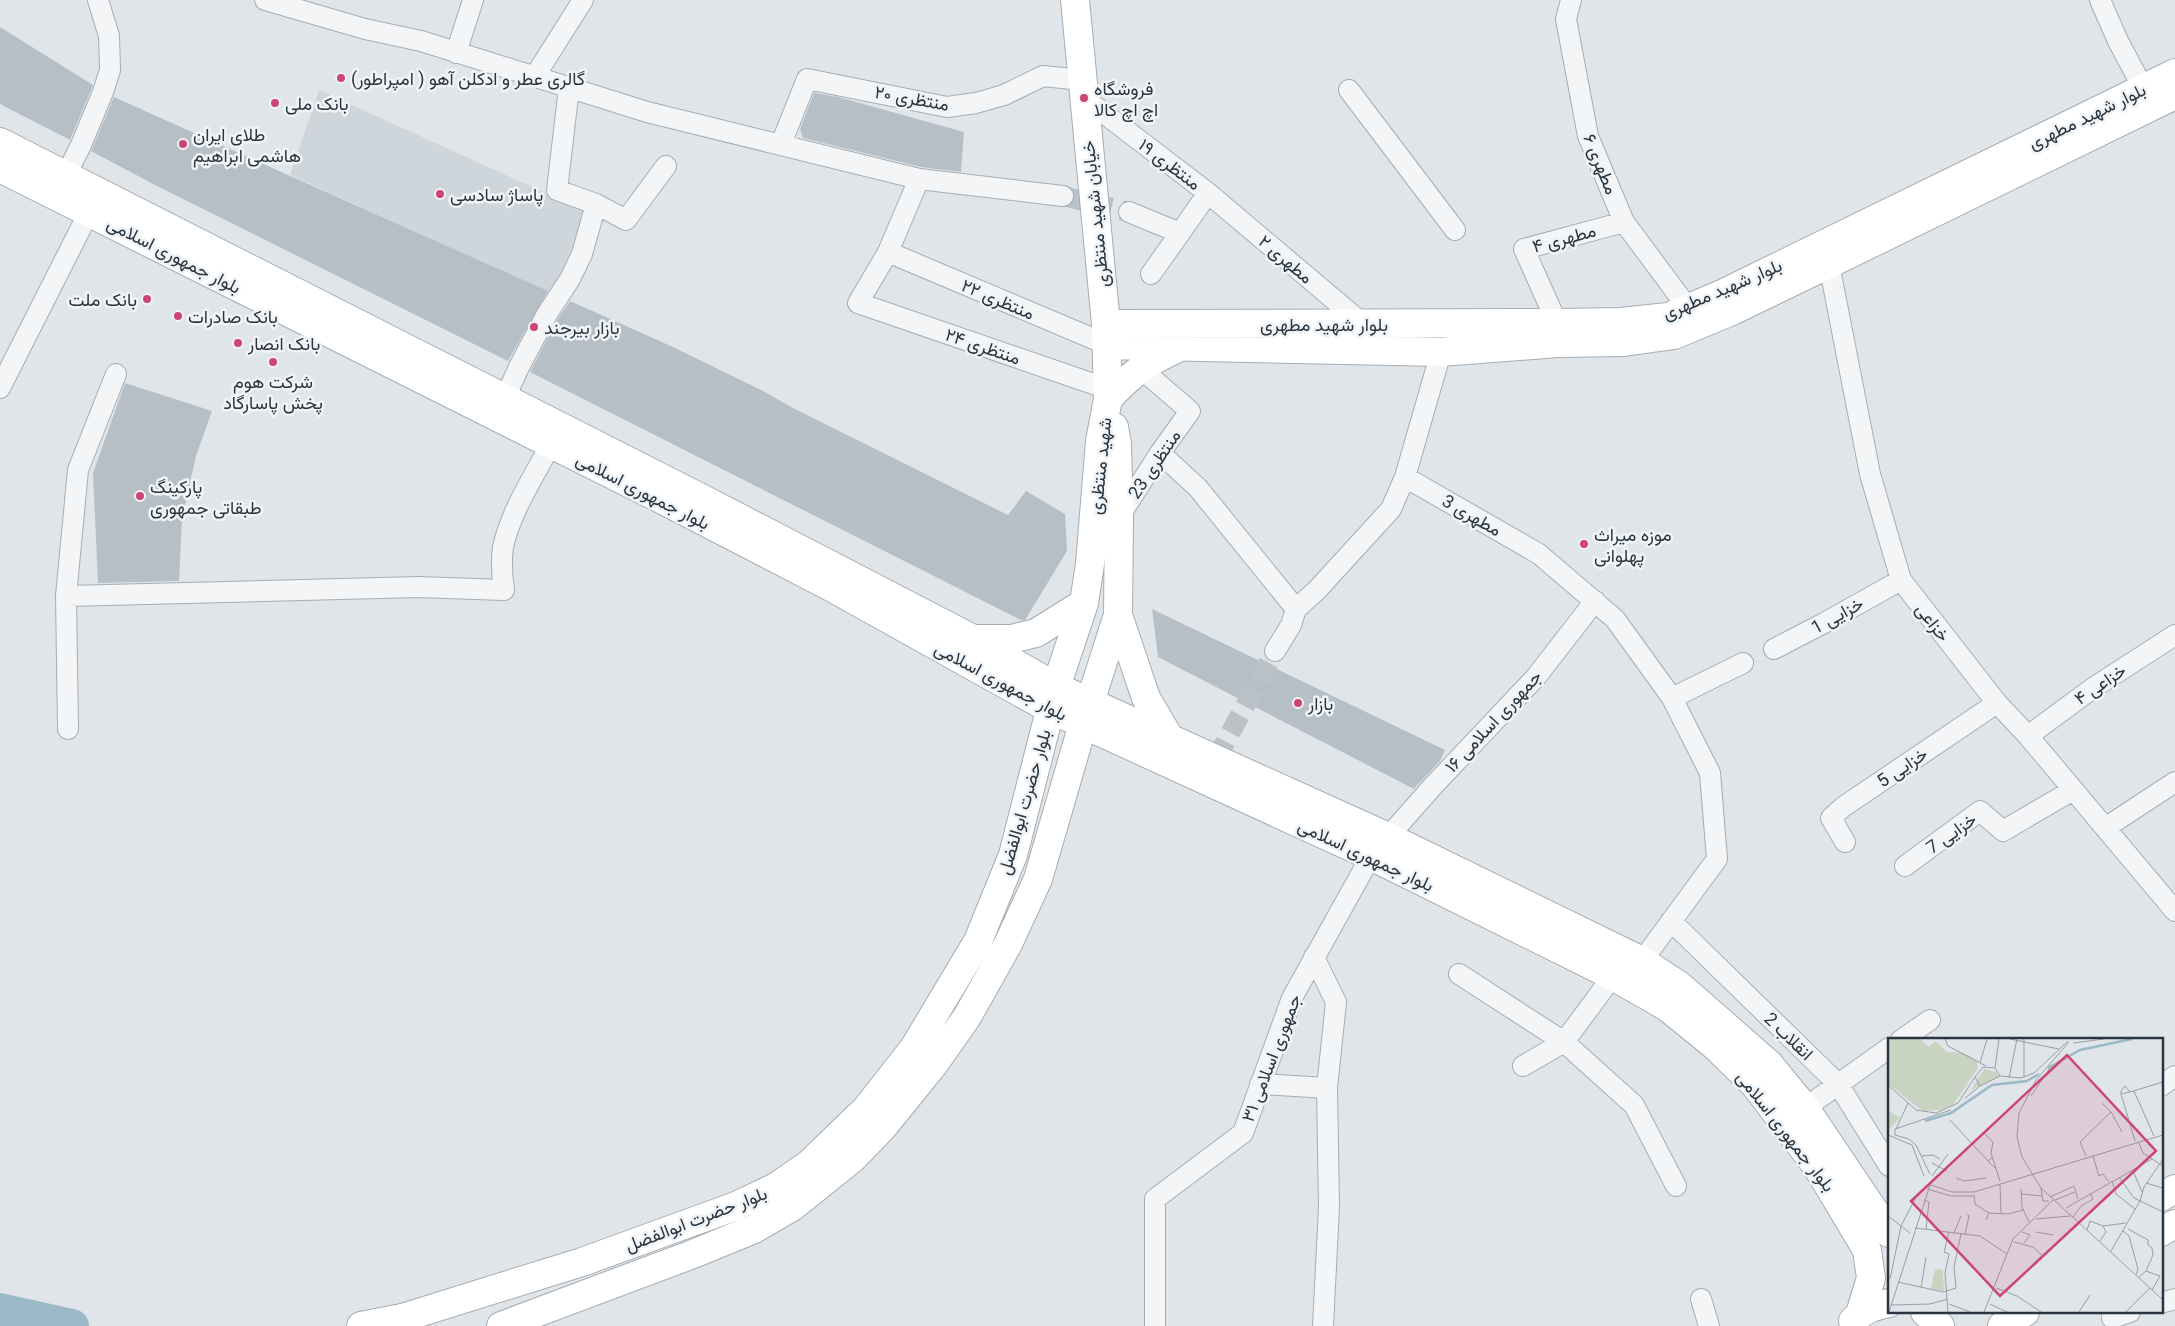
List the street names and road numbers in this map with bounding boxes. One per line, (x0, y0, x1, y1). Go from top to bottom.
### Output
street label: بلوار شهید مطهری (2025, 79, 2150, 154)
street label: منتظری ۲۰ (873, 81, 951, 116)
street label: مطهری ۶ (1578, 131, 1623, 198)
street label: منتظری ۱۹ (1134, 134, 1205, 195)
street label: خیابان شهید منتظری (1077, 139, 1114, 288)
street label: بلوار جمهوری اسلامی (103, 212, 244, 299)
street label: مطهری ۴ (1530, 219, 1598, 258)
street label: مطهری ۲ (1254, 230, 1317, 288)
street label: بلوار شهید مطهری (1659, 254, 1785, 325)
street label: منتظری ۲۲ (958, 274, 1038, 325)
street label: بلوار شهید مطهری (1260, 314, 1388, 336)
street label: منتظری ۲۴ (942, 323, 1023, 370)
street label: شهید منتظری (1084, 416, 1117, 516)
street label: منتظری 23 (1123, 426, 1186, 503)
street label: بلوار جمهوری اسلامی (572, 448, 713, 535)
street label: مطهری 3 (1438, 490, 1505, 541)
street label: خزایی 1 (1807, 592, 1867, 639)
street label: خزاعی (1911, 599, 1955, 646)
street label: بلوار جمهوری اسلامی (931, 637, 1071, 726)
street label: خزاعی ۴ (2070, 659, 2130, 710)
street label: جمهوری اسلامی ۱۶ (1440, 666, 1546, 777)
street label: بلوار حضرت ابوالفضل (993, 727, 1056, 877)
street label: خزایی 5 (1873, 743, 1932, 792)
street label: خزایی 7 (1922, 808, 1981, 859)
street label: بلوار جمهوری اسلامی (1294, 814, 1437, 897)
street label: جمهوری اسلامی ۳۱ (1237, 991, 1306, 1125)
street label: انقلاب 2 (1760, 1008, 1818, 1064)
street label: بلوار جمهوری اسلامی (1732, 1066, 1840, 1196)
street label: بلوار حضرت ابوالفضل (622, 1182, 770, 1257)

